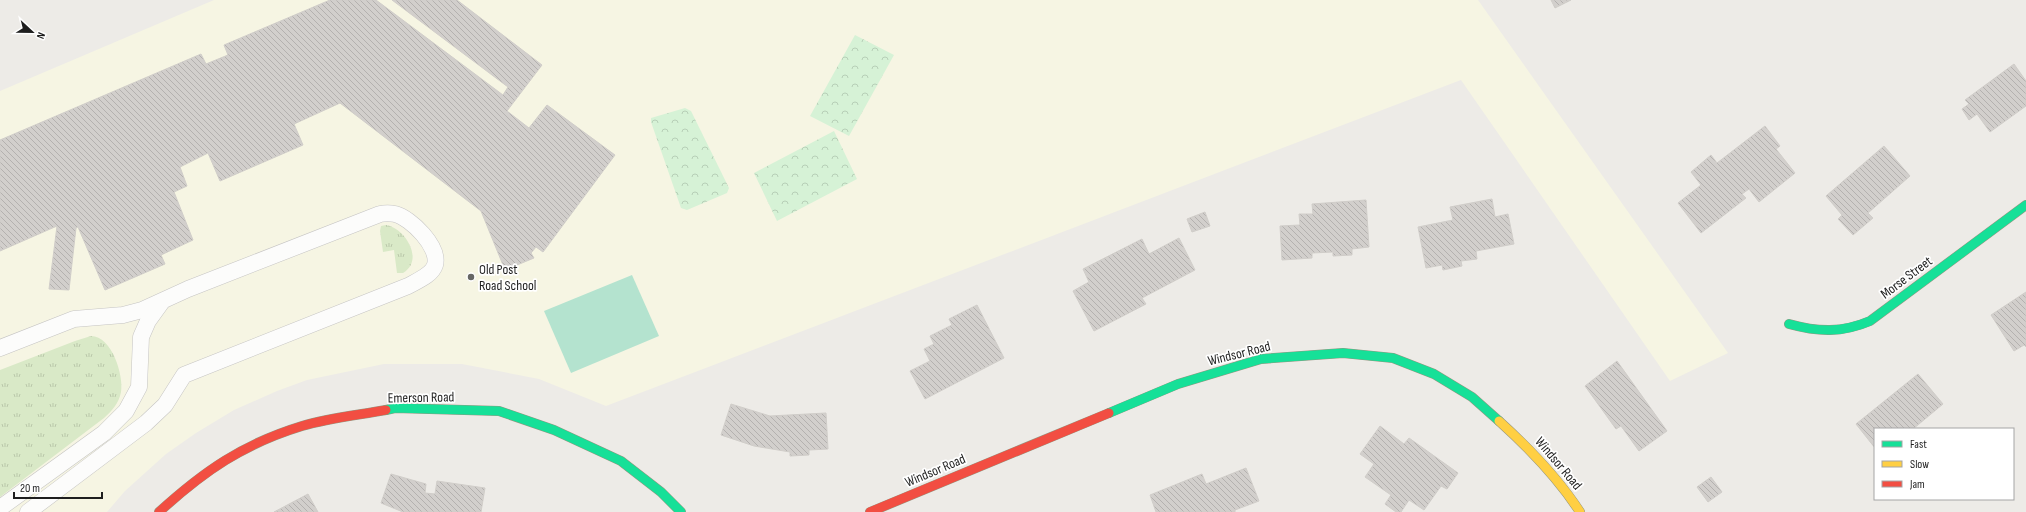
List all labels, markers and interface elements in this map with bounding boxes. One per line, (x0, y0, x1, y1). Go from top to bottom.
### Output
north arrow (12, 12, 52, 52)
text: N (34, 30, 48, 41)
street label: Morse Street (1877, 252, 1936, 302)
place label: Old Post Road School (479, 261, 536, 294)
marker: Old Post Road School (466, 272, 476, 282)
street label: Windsor Road (1206, 337, 1272, 369)
street label: Emerson Road (388, 388, 455, 407)
legend (1874, 428, 2014, 500)
street label: Windsor Road (1532, 433, 1586, 493)
text: Fast (1910, 437, 1927, 452)
street label: Windsor Road (902, 450, 968, 491)
text: Slow (1910, 457, 1929, 472)
scale bar (14, 474, 102, 500)
text: Jam (1909, 477, 1925, 492)
text: 20 m (20, 481, 40, 496)

